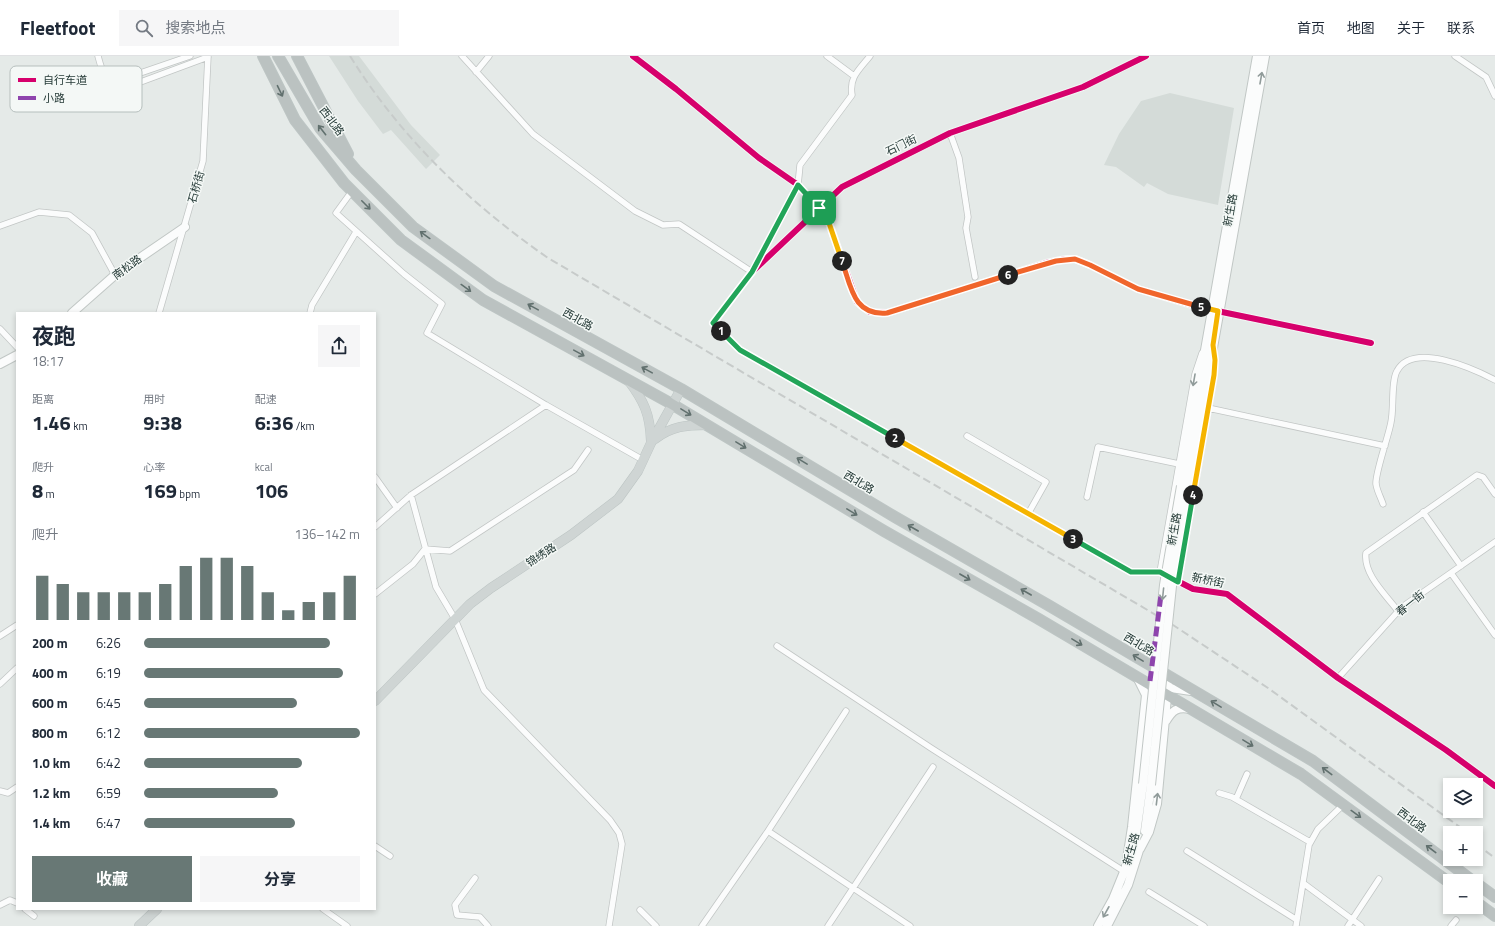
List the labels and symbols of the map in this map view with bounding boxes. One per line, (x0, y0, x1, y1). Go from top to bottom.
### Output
legend (10, 66, 142, 112)
one-way arrow (1257, 71, 1265, 84)
text: 自行车道 (43, 72, 87, 88)
one-way arrow (277, 85, 284, 97)
text: 小路 (43, 90, 65, 106)
street label: 西北路 (316, 103, 348, 139)
one-way arrow (318, 124, 327, 135)
street label: 石门街 (883, 131, 919, 159)
street label: 石桥街 (184, 169, 208, 205)
pin (802, 191, 836, 225)
street label: 新生路 (1219, 192, 1241, 228)
one-way arrow (362, 200, 371, 210)
one-way arrow (420, 231, 431, 240)
street label: 南松路 (109, 251, 145, 283)
pin: 7 (832, 251, 852, 271)
pin: 6 (998, 265, 1018, 285)
one-way arrow (461, 284, 472, 292)
pin: 5 (1191, 297, 1211, 317)
one-way arrow (527, 303, 539, 311)
street label: 西北路 (560, 304, 596, 334)
pin: 1 (711, 321, 731, 341)
one-way arrow (573, 349, 585, 357)
one-way arrow (641, 366, 653, 373)
one-way arrow (1189, 373, 1197, 386)
one-way arrow (680, 409, 692, 417)
pin: 2 (885, 428, 905, 448)
one-way arrow (735, 442, 747, 450)
one-way arrow (796, 457, 808, 465)
street label: 西北路 (841, 467, 877, 497)
pin: 4 (1183, 485, 1203, 505)
one-way arrow (846, 508, 858, 516)
street label: 新生路 (1163, 511, 1185, 547)
one-way arrow (907, 523, 919, 531)
pin: 3 (1063, 529, 1083, 549)
street label: 锦绣路 (523, 539, 559, 571)
street label: 新桥街 (1190, 569, 1226, 591)
one-way arrow (959, 573, 971, 581)
street label: 春一街 (1392, 586, 1428, 620)
one-way arrow (1159, 587, 1166, 600)
one-way arrow (1020, 588, 1032, 596)
street label: 西北路 (1121, 629, 1157, 659)
one-way arrow (1071, 638, 1082, 646)
one-way arrow (1132, 653, 1144, 661)
one-way arrow (1210, 699, 1222, 707)
one-way arrow (1242, 739, 1254, 747)
one-way arrow (1321, 767, 1332, 776)
one-way arrow (1153, 793, 1161, 806)
street label: 西北路 (1394, 804, 1430, 836)
one-way arrow (1350, 810, 1361, 819)
street label: 新生路 (1119, 831, 1143, 867)
one-way arrow (1425, 845, 1436, 853)
one-way arrow (1102, 906, 1110, 918)

